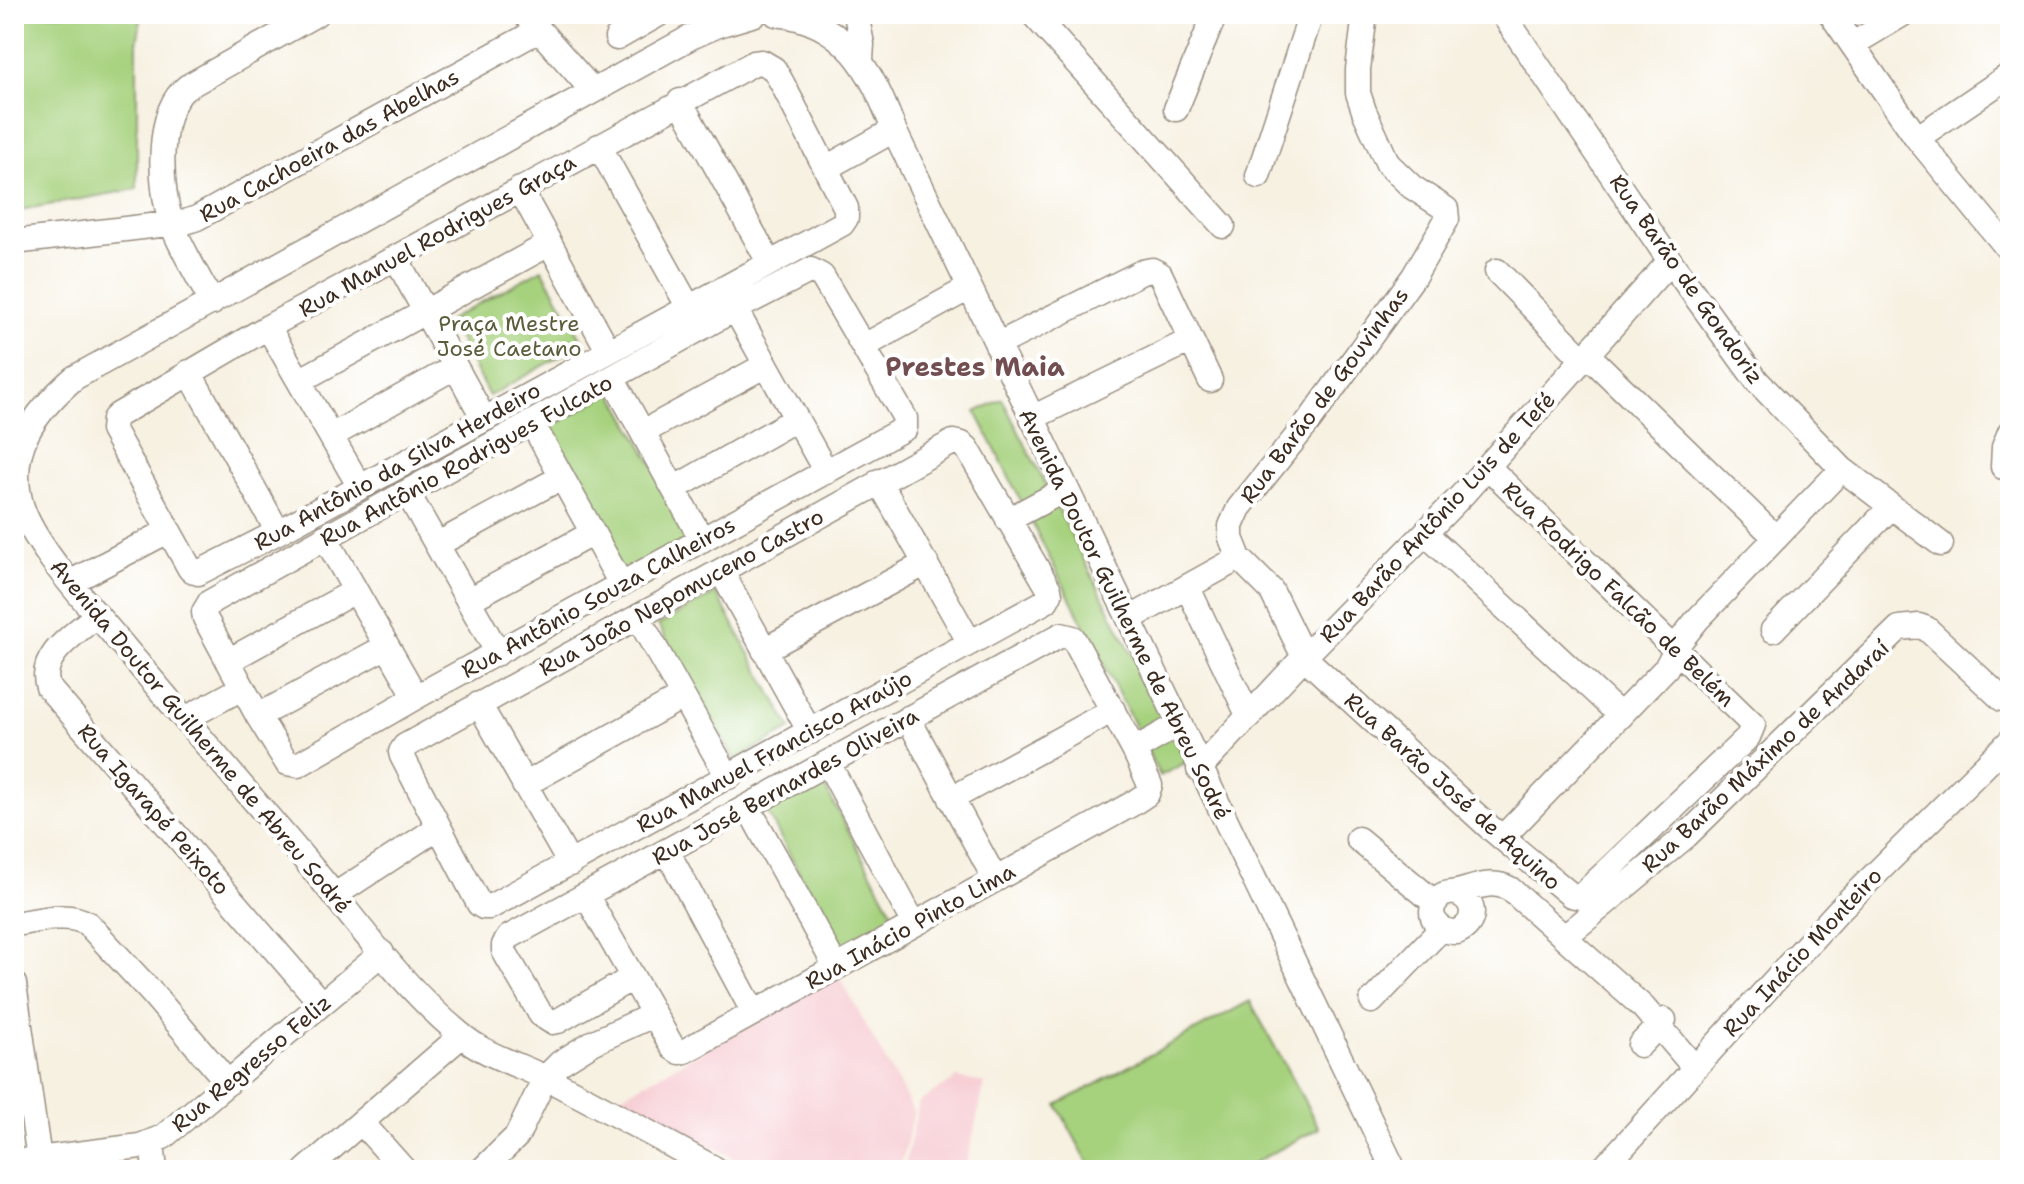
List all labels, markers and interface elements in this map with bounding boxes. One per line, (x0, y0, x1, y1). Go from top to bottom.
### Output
street label: Rua Cachoeira das Abelhas (194, 62, 464, 229)
street label: Rua Manuel Rodrigues Graça (294, 147, 581, 324)
street label: Rua Barão de Gondoriz (1603, 169, 1770, 390)
street label: Rua Barão de Gouvinhas (1234, 281, 1415, 509)
park label: Praça Mestre José Caetano (437, 309, 582, 363)
district label: Prestes Maia (885, 349, 1065, 384)
street label: Rua Antônio Rodrigues Fulcato (315, 368, 618, 553)
street label: Rua Antônio da Silva Herdeiro (249, 375, 546, 557)
street label: Rua Barão Antônio Luis de Tefé (1313, 386, 1562, 649)
street label: Avenida Doutor Guilherme de Abreu Sodré (1012, 404, 1237, 825)
street label: Rua Rodrigo Falcão de Belém (1496, 475, 1741, 713)
street label: Rua João Nepomuceno Castro (534, 502, 829, 683)
street label: Rua Antônio Souza Calheiros (456, 510, 740, 685)
street label: Avenida Doutor Guilherme de Abreu Sodré (44, 553, 358, 920)
street label: Rua Barão Máximo de Andaraí (1635, 634, 1895, 879)
street label: Rua Manuel Francisco Araújo (631, 663, 917, 839)
street label: Rua Barão José de Aquino (1338, 686, 1567, 897)
street label: Rua José Bernardes Oliveira (647, 701, 924, 872)
street label: Rua Igarapé Peixoto (71, 718, 236, 901)
street label: Rua Inácio Pinto Lima (800, 857, 1021, 996)
street label: Rua Inácio Monteiro (1716, 862, 1888, 1043)
street label: Rua Regresso Feliz (165, 988, 337, 1139)

